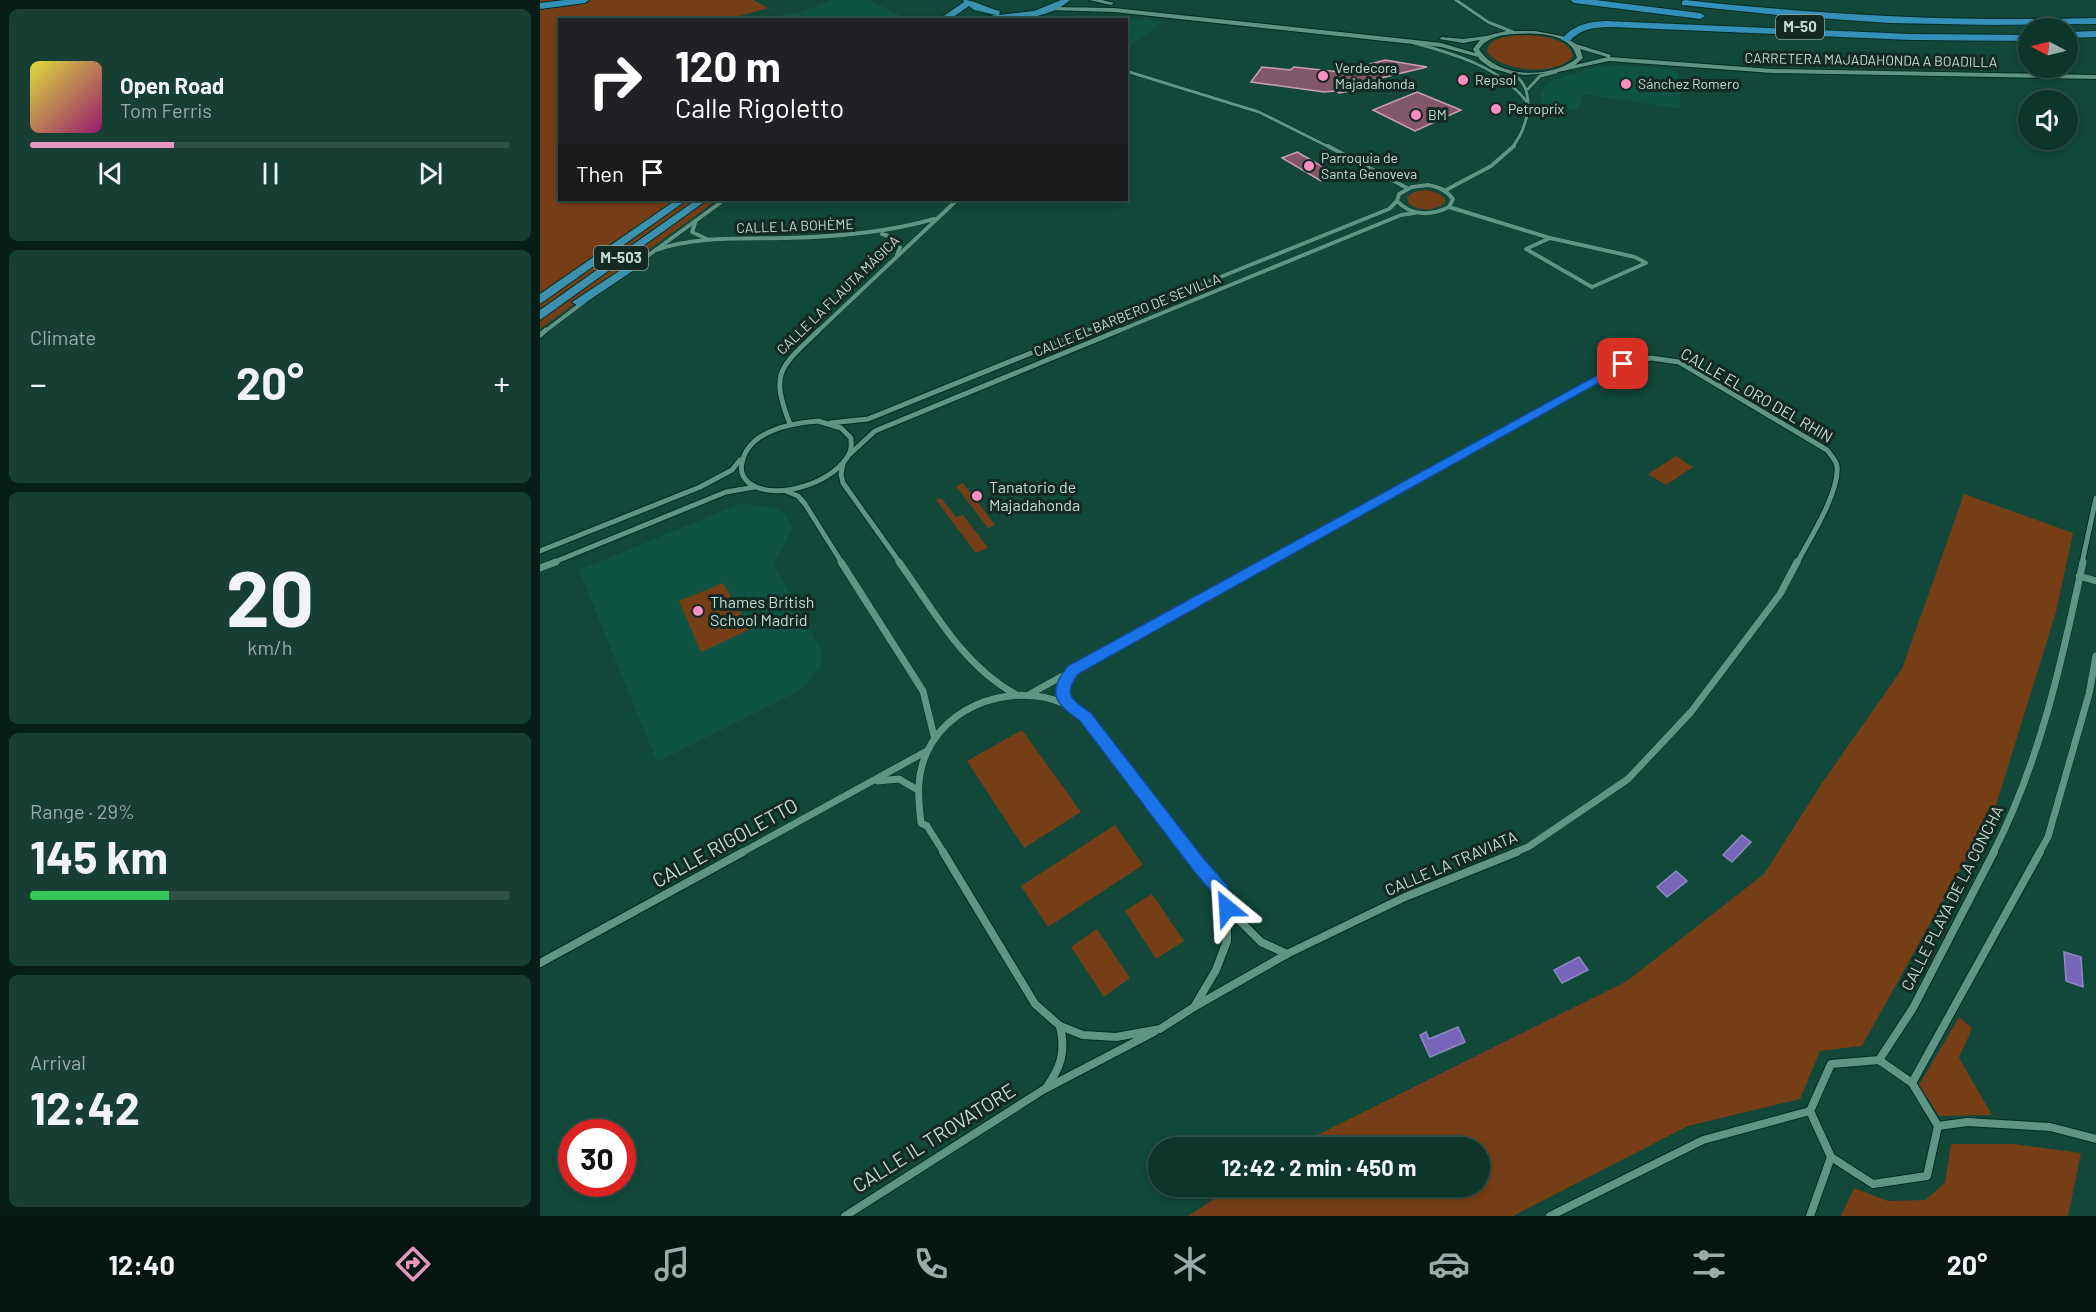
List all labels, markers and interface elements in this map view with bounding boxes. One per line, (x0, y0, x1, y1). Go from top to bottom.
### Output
road number: M-50 (1776, 15, 1824, 39)
north arrow (2018, 18, 2078, 78)
map controls (2018, 18, 2078, 150)
text: 120 m (675, 40, 781, 90)
icon: right (576, 42, 654, 120)
street label: CARRETERA MAJADAHONDA A BOADILLA (1745, 49, 1998, 70)
place label: Verdecora Majadahonda (1335, 59, 1415, 92)
marker: Verdecora Majadahonda (1316, 69, 1330, 83)
place label: Repsol (1475, 71, 1516, 88)
text: Open Road (120, 72, 224, 98)
marker: Repsol (1456, 73, 1470, 87)
place label: Sánchez Romero (1638, 75, 1740, 92)
marker: Sánchez Romero (1619, 77, 1633, 91)
button: sound (2018, 90, 2078, 150)
text: Calle Rigoletto (675, 91, 844, 123)
text: Tom Ferris (120, 98, 212, 122)
place label: Petroprix (1508, 100, 1565, 117)
marker: Petroprix (1489, 102, 1503, 116)
place label: BM (1428, 106, 1447, 123)
marker: BM (1409, 108, 1423, 122)
place label: Parroquia de Santa Genoveva (1321, 149, 1417, 182)
icon: arrive (636, 156, 669, 189)
icon: previous (94, 157, 127, 190)
icon: pause (254, 157, 287, 190)
icon: next (414, 157, 447, 190)
marker: Parroquia de Santa Genoveva (1302, 159, 1316, 173)
text: Then (576, 160, 624, 186)
street label: CALLE LA BOHÈME (736, 215, 854, 236)
street label: CALLE LA FLAUTA MÁGICA (773, 231, 903, 358)
road number: M-503 (594, 246, 648, 270)
street label: CALLE EL BARBERO DE SEVILLA (1031, 269, 1223, 360)
text: Climate (30, 325, 96, 349)
pin (1597, 338, 1648, 389)
street label: CALLE EL ORO DEL RHIN (1678, 343, 1837, 446)
icon: arrive (1606, 347, 1639, 380)
text: 20° (236, 355, 304, 409)
text: − (30, 363, 47, 403)
text: + (494, 363, 510, 403)
place label: Tanatorio de Majadahonda (989, 477, 1080, 514)
marker: Tanatorio de Majadahonda (970, 489, 984, 503)
text: 20 (226, 549, 314, 643)
place label: Thames British School Madrid (710, 592, 814, 629)
marker: Thames British School Madrid (691, 604, 705, 618)
text: km/h (247, 635, 293, 659)
street label: CALLE RIGOLETTO (647, 792, 802, 892)
text: Range · 29% (30, 799, 135, 823)
street label: CALLE PLAYA DE LA CONCHA (1897, 802, 2007, 993)
street label: CALLE LA TRAVIATA (1382, 826, 1520, 899)
text: 145 km (30, 829, 168, 883)
position arrow (1195, 876, 1259, 940)
text: Arrival (30, 1050, 86, 1074)
street label: CALLE IL TROVATORE (848, 1077, 1019, 1197)
text: 12:42 (30, 1080, 140, 1134)
speed limit sign: 30 (558, 1119, 636, 1197)
text: 12:42 · 2 min · 450 m (1222, 1154, 1416, 1180)
icon: directions (392, 1243, 434, 1285)
icon: music (651, 1243, 693, 1285)
icon: phone (910, 1243, 952, 1285)
icon: climate (1169, 1243, 1211, 1285)
icon: car (1428, 1243, 1470, 1285)
icon: filters (1688, 1243, 1730, 1285)
text: 12:40 (109, 1248, 175, 1280)
text: 20° (1947, 1248, 1987, 1280)

